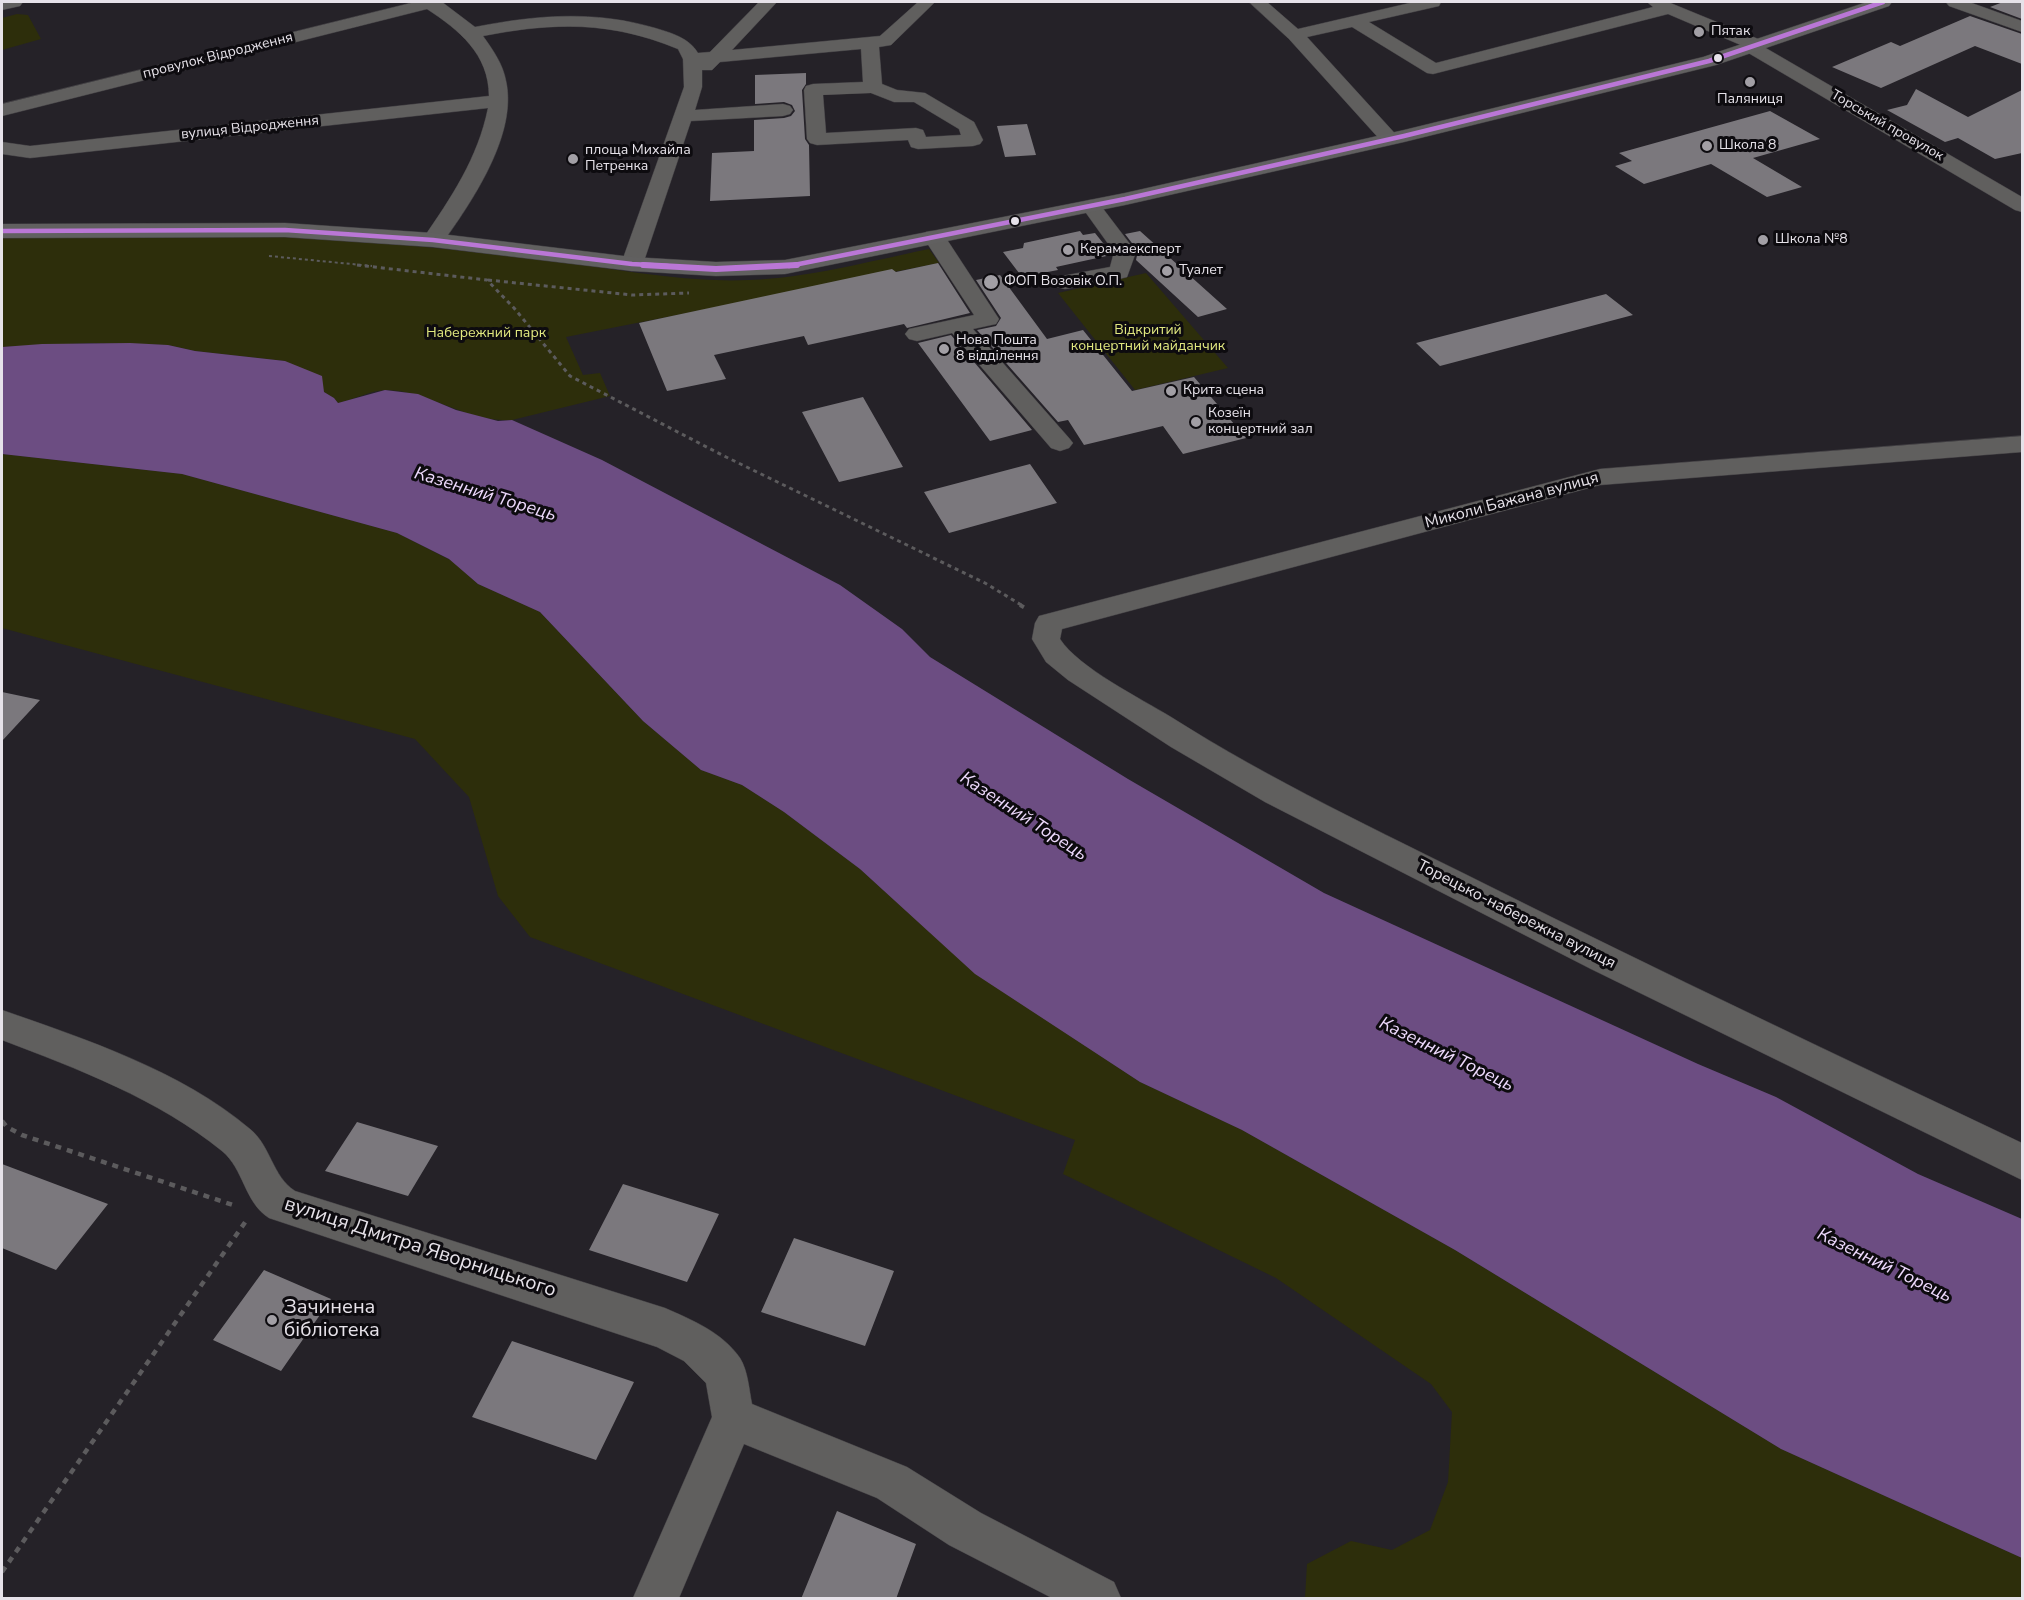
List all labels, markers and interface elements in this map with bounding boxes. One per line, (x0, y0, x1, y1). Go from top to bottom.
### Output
place label: Пятак (1711, 24, 1750, 40)
marker: Пятак (1692, 25, 1706, 39)
street label: провулок Відродження (141, 29, 295, 83)
unlabelled marker (1712, 52, 1724, 64)
marker: Паляниця (1743, 75, 1757, 89)
street label: Торський провулок (1828, 87, 1946, 165)
place label: Паляниця (1717, 92, 1783, 108)
street label: вулиця Відродження (180, 112, 320, 144)
place label: Школа 8 (1719, 138, 1776, 154)
marker: Школа 8 (1700, 139, 1714, 153)
place label: площа Михайла Петренка (585, 143, 691, 176)
marker: площа Михайла Петренка (566, 152, 580, 166)
unlabelled marker (1009, 215, 1021, 227)
place label: Школа №8 (1775, 232, 1848, 248)
marker: Школа №8 (1756, 233, 1770, 247)
place label: Керамаексперт (1080, 242, 1181, 258)
marker: Керамаексперт (1061, 243, 1075, 257)
place label: Туалет (1179, 263, 1223, 279)
marker: Туалет (1160, 264, 1174, 278)
marker: ФОП Возовік О.П. (982, 273, 1000, 291)
place label: ФОП Возовік О.П. (1004, 274, 1122, 290)
park label: Відкритий концертний майданчик (1071, 323, 1225, 356)
park label: Набережний парк (426, 326, 546, 342)
place label: Нова Пошта 8 відділення (956, 333, 1039, 366)
marker: Нова Пошта 8 відділення (937, 342, 951, 356)
place label: Крита сцена (1183, 383, 1264, 399)
marker: Крита сцена (1164, 384, 1178, 398)
place label: Козеїн концертний зал (1208, 406, 1313, 438)
marker: Козеїн концертний зал (1189, 415, 1203, 429)
water label: Казенний Торець (411, 463, 559, 527)
street label: Миколи Бажана вулиця (1423, 469, 1601, 533)
water label: Казенний Торець (955, 768, 1091, 866)
street label: Торецько-набережна вулиця (1414, 856, 1618, 974)
water label: Казенний Торець (1375, 1013, 1517, 1097)
street label: вулиця Дмитра Яворницького (281, 1193, 559, 1303)
water label: Казенний Торець (1813, 1224, 1955, 1308)
place label: Зачинена бібліотека (284, 1296, 380, 1343)
marker: Зачинена бібліотека (265, 1313, 279, 1327)

